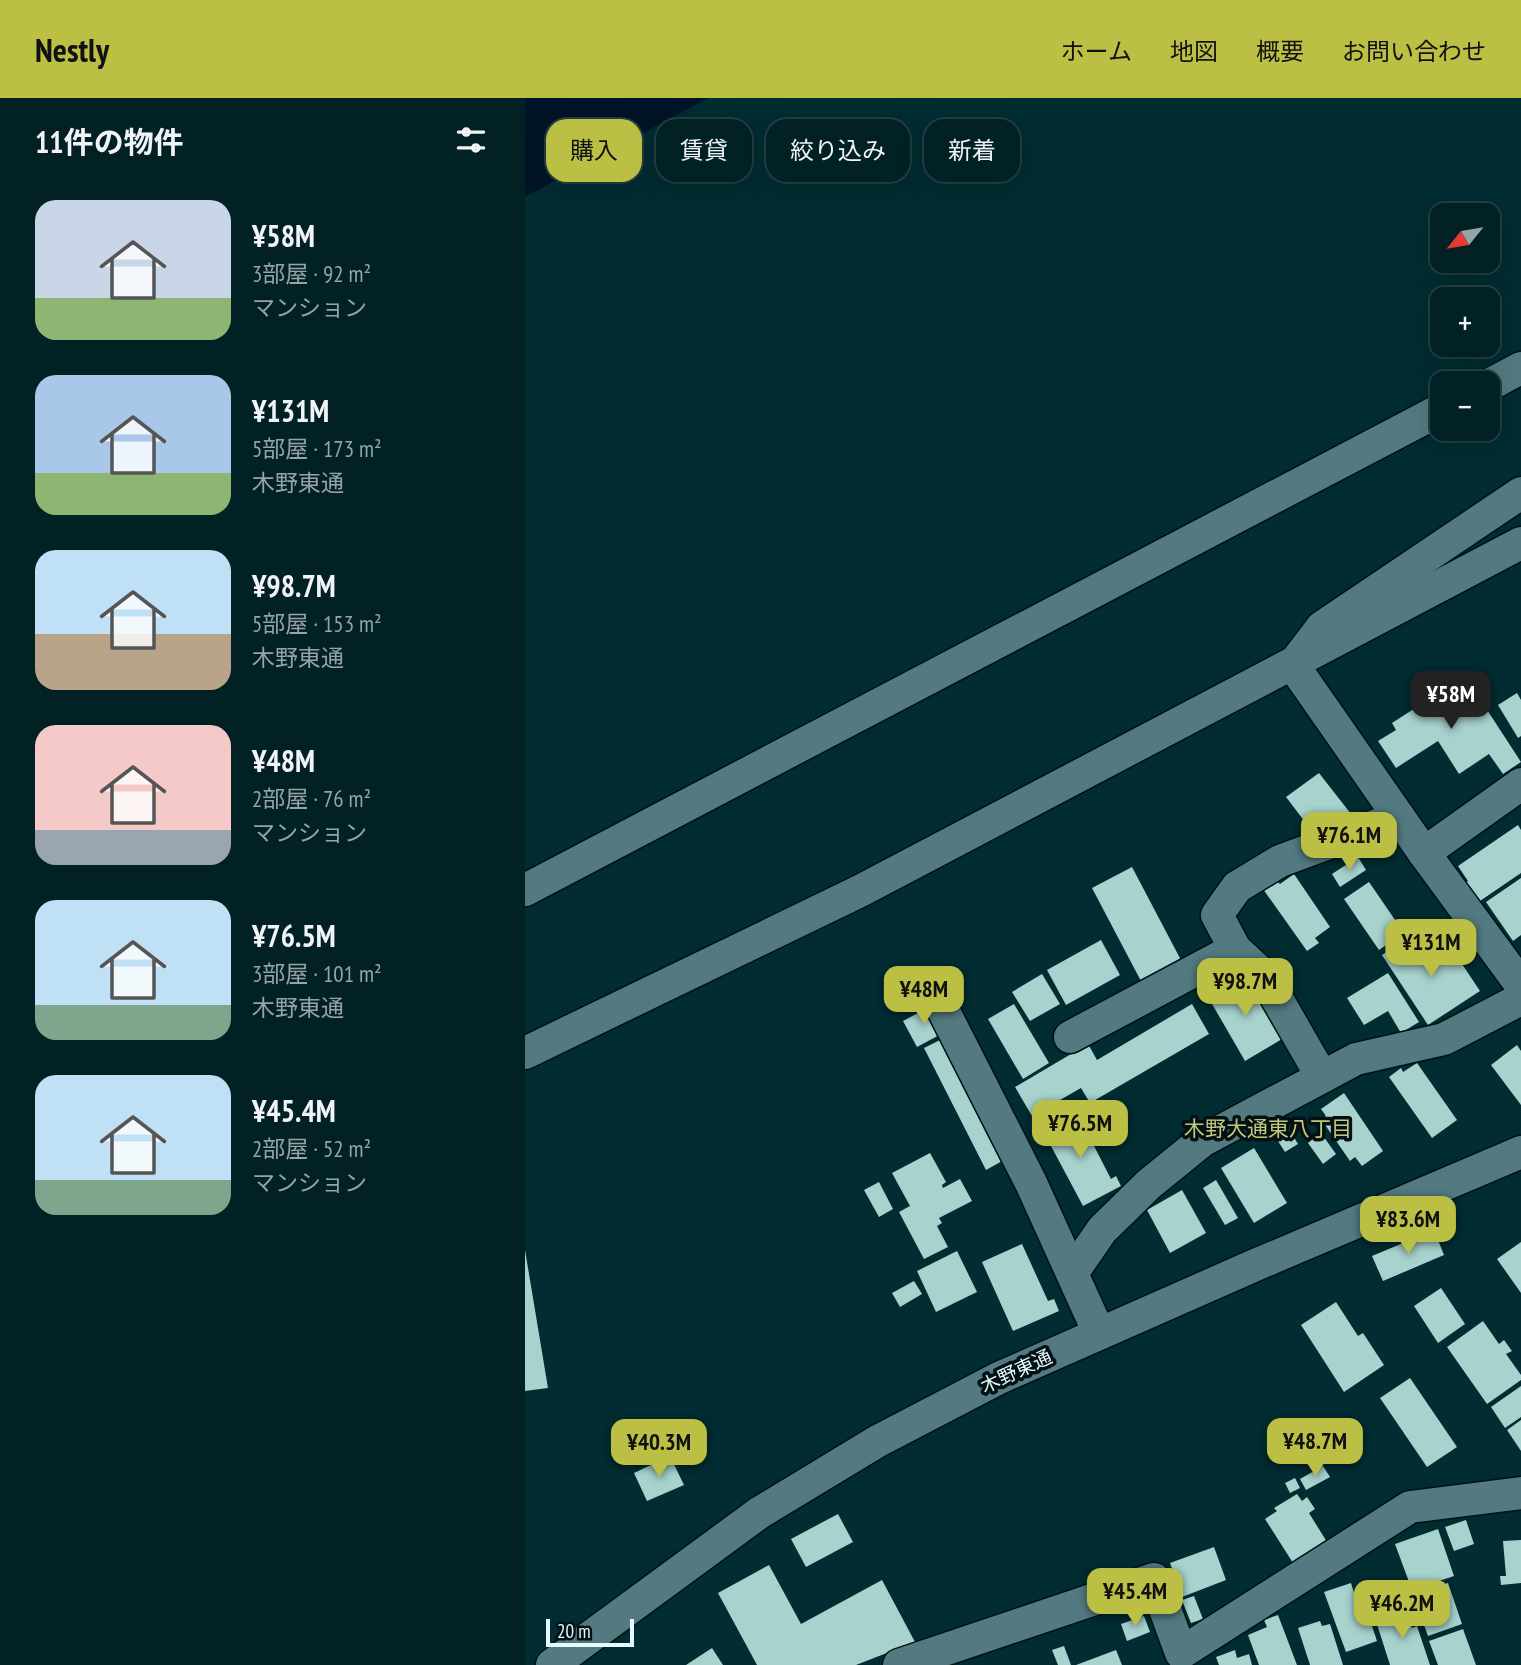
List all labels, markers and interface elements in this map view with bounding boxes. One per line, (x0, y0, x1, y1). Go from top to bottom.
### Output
text: Nestly (35, 28, 109, 71)
text: ホーム (1061, 36, 1132, 67)
text: 地図 (1170, 36, 1218, 67)
text: 概要 (1256, 36, 1304, 67)
text: お問い合わせ (1342, 36, 1486, 67)
chip: 購入 (546, 119, 642, 182)
chip: 賃貸 (656, 119, 752, 182)
chip: 絞り込み (766, 119, 910, 182)
chip: 新着 (924, 119, 1020, 182)
icon: filters (452, 121, 490, 159)
text: 11件の物件 (35, 122, 184, 161)
north arrow (1430, 203, 1500, 273)
map controls (1430, 203, 1500, 441)
text: ¥58M (252, 216, 315, 255)
icon: home (91, 228, 175, 312)
text: 3部屋 · 92 m² (252, 259, 371, 288)
button: + (1430, 287, 1500, 357)
text: マンション (252, 293, 367, 322)
button: − (1430, 371, 1500, 441)
text: ¥131M (252, 391, 329, 430)
icon: home (91, 403, 175, 487)
text: 5部屋 · 173 m² (252, 434, 382, 463)
text: 木野東通 (252, 468, 344, 497)
text: ¥98.7M (252, 566, 336, 605)
icon: home (91, 578, 175, 662)
text: 5部屋 · 153 m² (252, 609, 382, 638)
text: 木野東通 (252, 643, 344, 672)
pin: ¥58M (1410, 672, 1492, 731)
text: ¥58M (1427, 679, 1475, 708)
text: ¥48M (252, 741, 315, 780)
icon: home (91, 753, 175, 837)
text: 2部屋 · 76 m² (252, 784, 371, 813)
pin: ¥76.1M (1292, 812, 1406, 872)
text: マンション (252, 818, 367, 847)
text: ¥76.1M (1317, 820, 1381, 849)
text: ¥76.5M (252, 916, 336, 955)
pin: ¥131M (1382, 920, 1480, 979)
text: ¥131M (1401, 927, 1461, 956)
icon: home (91, 928, 175, 1012)
pin: ¥98.7M (1188, 958, 1302, 1018)
text: 3部屋 · 101 m² (252, 959, 382, 988)
text: ¥98.7M (1213, 966, 1277, 995)
pin: ¥48M (883, 967, 965, 1026)
text: ¥48M (900, 974, 948, 1003)
text: 木野東通 (252, 993, 344, 1022)
text: ¥45.4M (252, 1091, 336, 1130)
pin: ¥76.5M (1023, 1100, 1137, 1160)
icon: home (91, 1103, 175, 1187)
text: ¥76.5M (1048, 1108, 1112, 1137)
district label: 木野大通東八丁目 (1184, 1115, 1352, 1142)
text: 2部屋 · 52 m² (252, 1134, 371, 1163)
text: マンション (252, 1168, 367, 1197)
pin: ¥83.6M (1351, 1196, 1465, 1256)
text: ¥83.6M (1376, 1204, 1440, 1233)
street label: 木野東通 (976, 1344, 1056, 1398)
pin: ¥48.7M (1258, 1418, 1372, 1478)
pin: ¥40.3M (602, 1420, 716, 1479)
text: ¥48.7M (1283, 1426, 1347, 1455)
text: ¥40.3M (627, 1427, 691, 1456)
pin: ¥45.4M (1078, 1568, 1192, 1628)
text: ¥45.4M (1103, 1576, 1167, 1605)
pin: ¥46.2M (1345, 1580, 1459, 1640)
text: ¥46.2M (1370, 1588, 1434, 1617)
scale bar (546, 1616, 633, 1648)
text: 20 m (557, 1619, 591, 1643)

